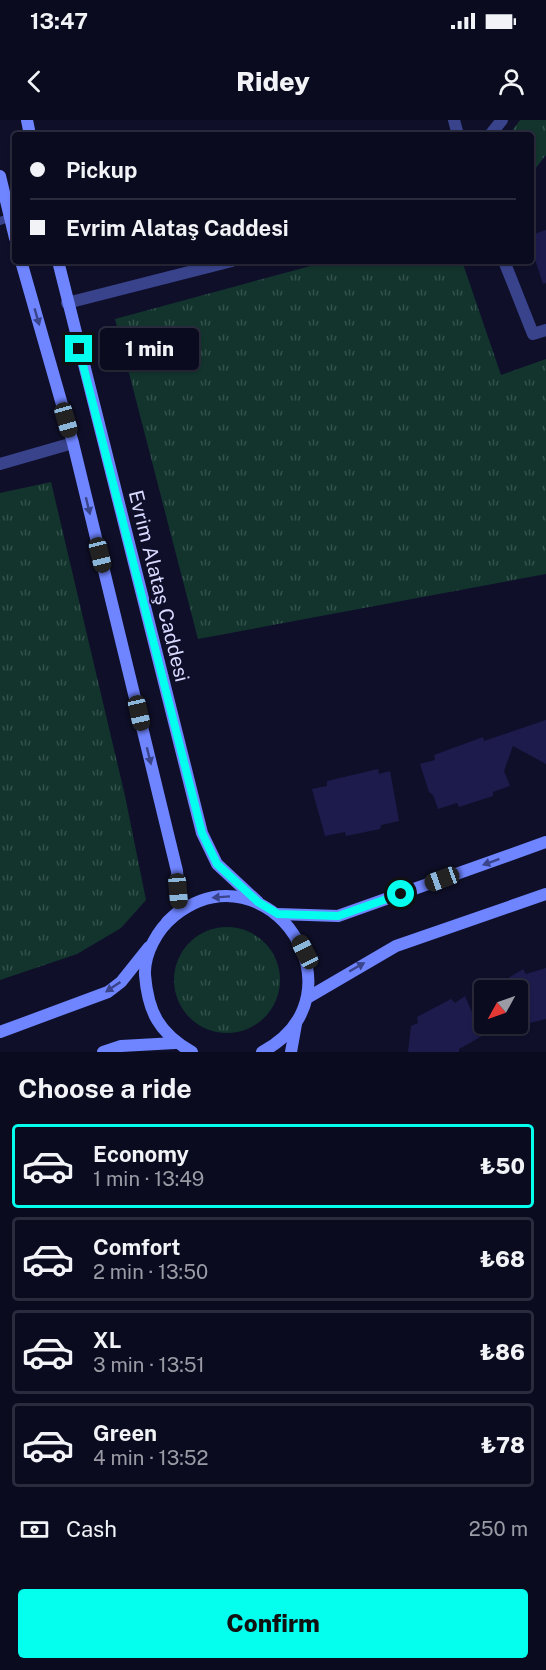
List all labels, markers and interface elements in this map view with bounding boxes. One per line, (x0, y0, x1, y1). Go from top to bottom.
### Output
text: 13:47 (30, 8, 88, 34)
icon: back (18, 65, 51, 98)
text: Ridey (236, 65, 310, 97)
icon: person (495, 65, 528, 98)
text: Pickup (66, 157, 137, 183)
text: Evrim Alataş Caddesi (66, 215, 289, 241)
one-way arrow (33, 308, 43, 326)
callout: 1 min (100, 328, 199, 370)
route end (65, 335, 92, 362)
text: 1 min (125, 337, 174, 361)
car (52, 400, 80, 440)
street label: Evrim Alataş Caddesi (124, 488, 194, 684)
one-way arrow (84, 496, 94, 515)
car (87, 535, 113, 575)
car (126, 693, 152, 733)
one-way arrow (145, 747, 154, 766)
one-way arrow (482, 857, 500, 867)
car (422, 864, 462, 894)
car (167, 872, 189, 910)
route start (387, 880, 414, 907)
one-way arrow (212, 892, 231, 902)
car (289, 932, 321, 972)
one-way arrow (349, 962, 365, 973)
north arrow (474, 980, 528, 1034)
map controls (474, 980, 528, 1034)
one-way arrow (105, 981, 121, 992)
text: Choose a ride (18, 1072, 192, 1104)
icon: car (21, 1139, 75, 1193)
text: Economy (93, 1141, 189, 1167)
text: ₺50 (480, 1153, 525, 1179)
text: 1 min · 13:49 (93, 1167, 204, 1191)
icon: car (21, 1232, 75, 1286)
text: Comfort (93, 1234, 180, 1260)
text: ₺68 (480, 1246, 525, 1272)
text: 2 min · 13:50 (93, 1260, 208, 1284)
icon: car (21, 1325, 75, 1379)
text: XL (93, 1327, 121, 1353)
text: ₺86 (480, 1339, 525, 1365)
text: 3 min · 13:51 (93, 1353, 205, 1377)
icon: car (21, 1418, 75, 1472)
text: Green (93, 1420, 157, 1446)
text: ₺78 (481, 1432, 525, 1458)
text: 4 min · 13:52 (93, 1446, 209, 1470)
icon: cash (18, 1513, 51, 1546)
text: Cash (66, 1516, 117, 1542)
text: 250 m (469, 1517, 528, 1541)
button: Confirm (18, 1589, 528, 1658)

